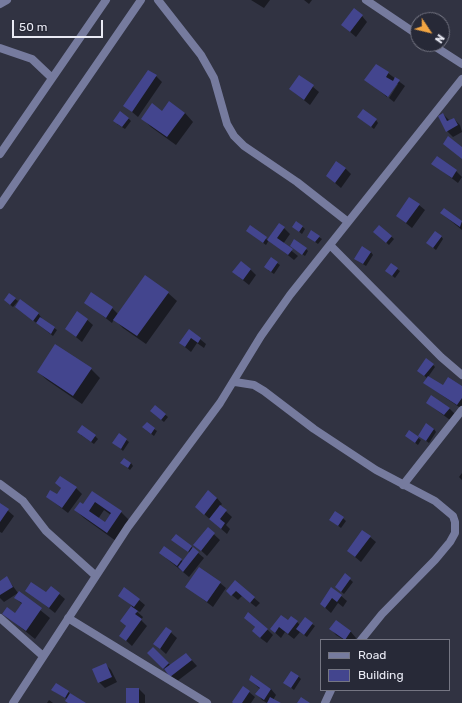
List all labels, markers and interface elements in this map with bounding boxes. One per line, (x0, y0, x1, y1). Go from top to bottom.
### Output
scale bar (14, 12, 105, 38)
north arrow (410, 12, 450, 52)
text: 50 m (19, 20, 47, 34)
text: N (432, 32, 447, 46)
legend (320, 639, 450, 691)
text: Road (358, 648, 386, 662)
text: Building (358, 668, 404, 682)

